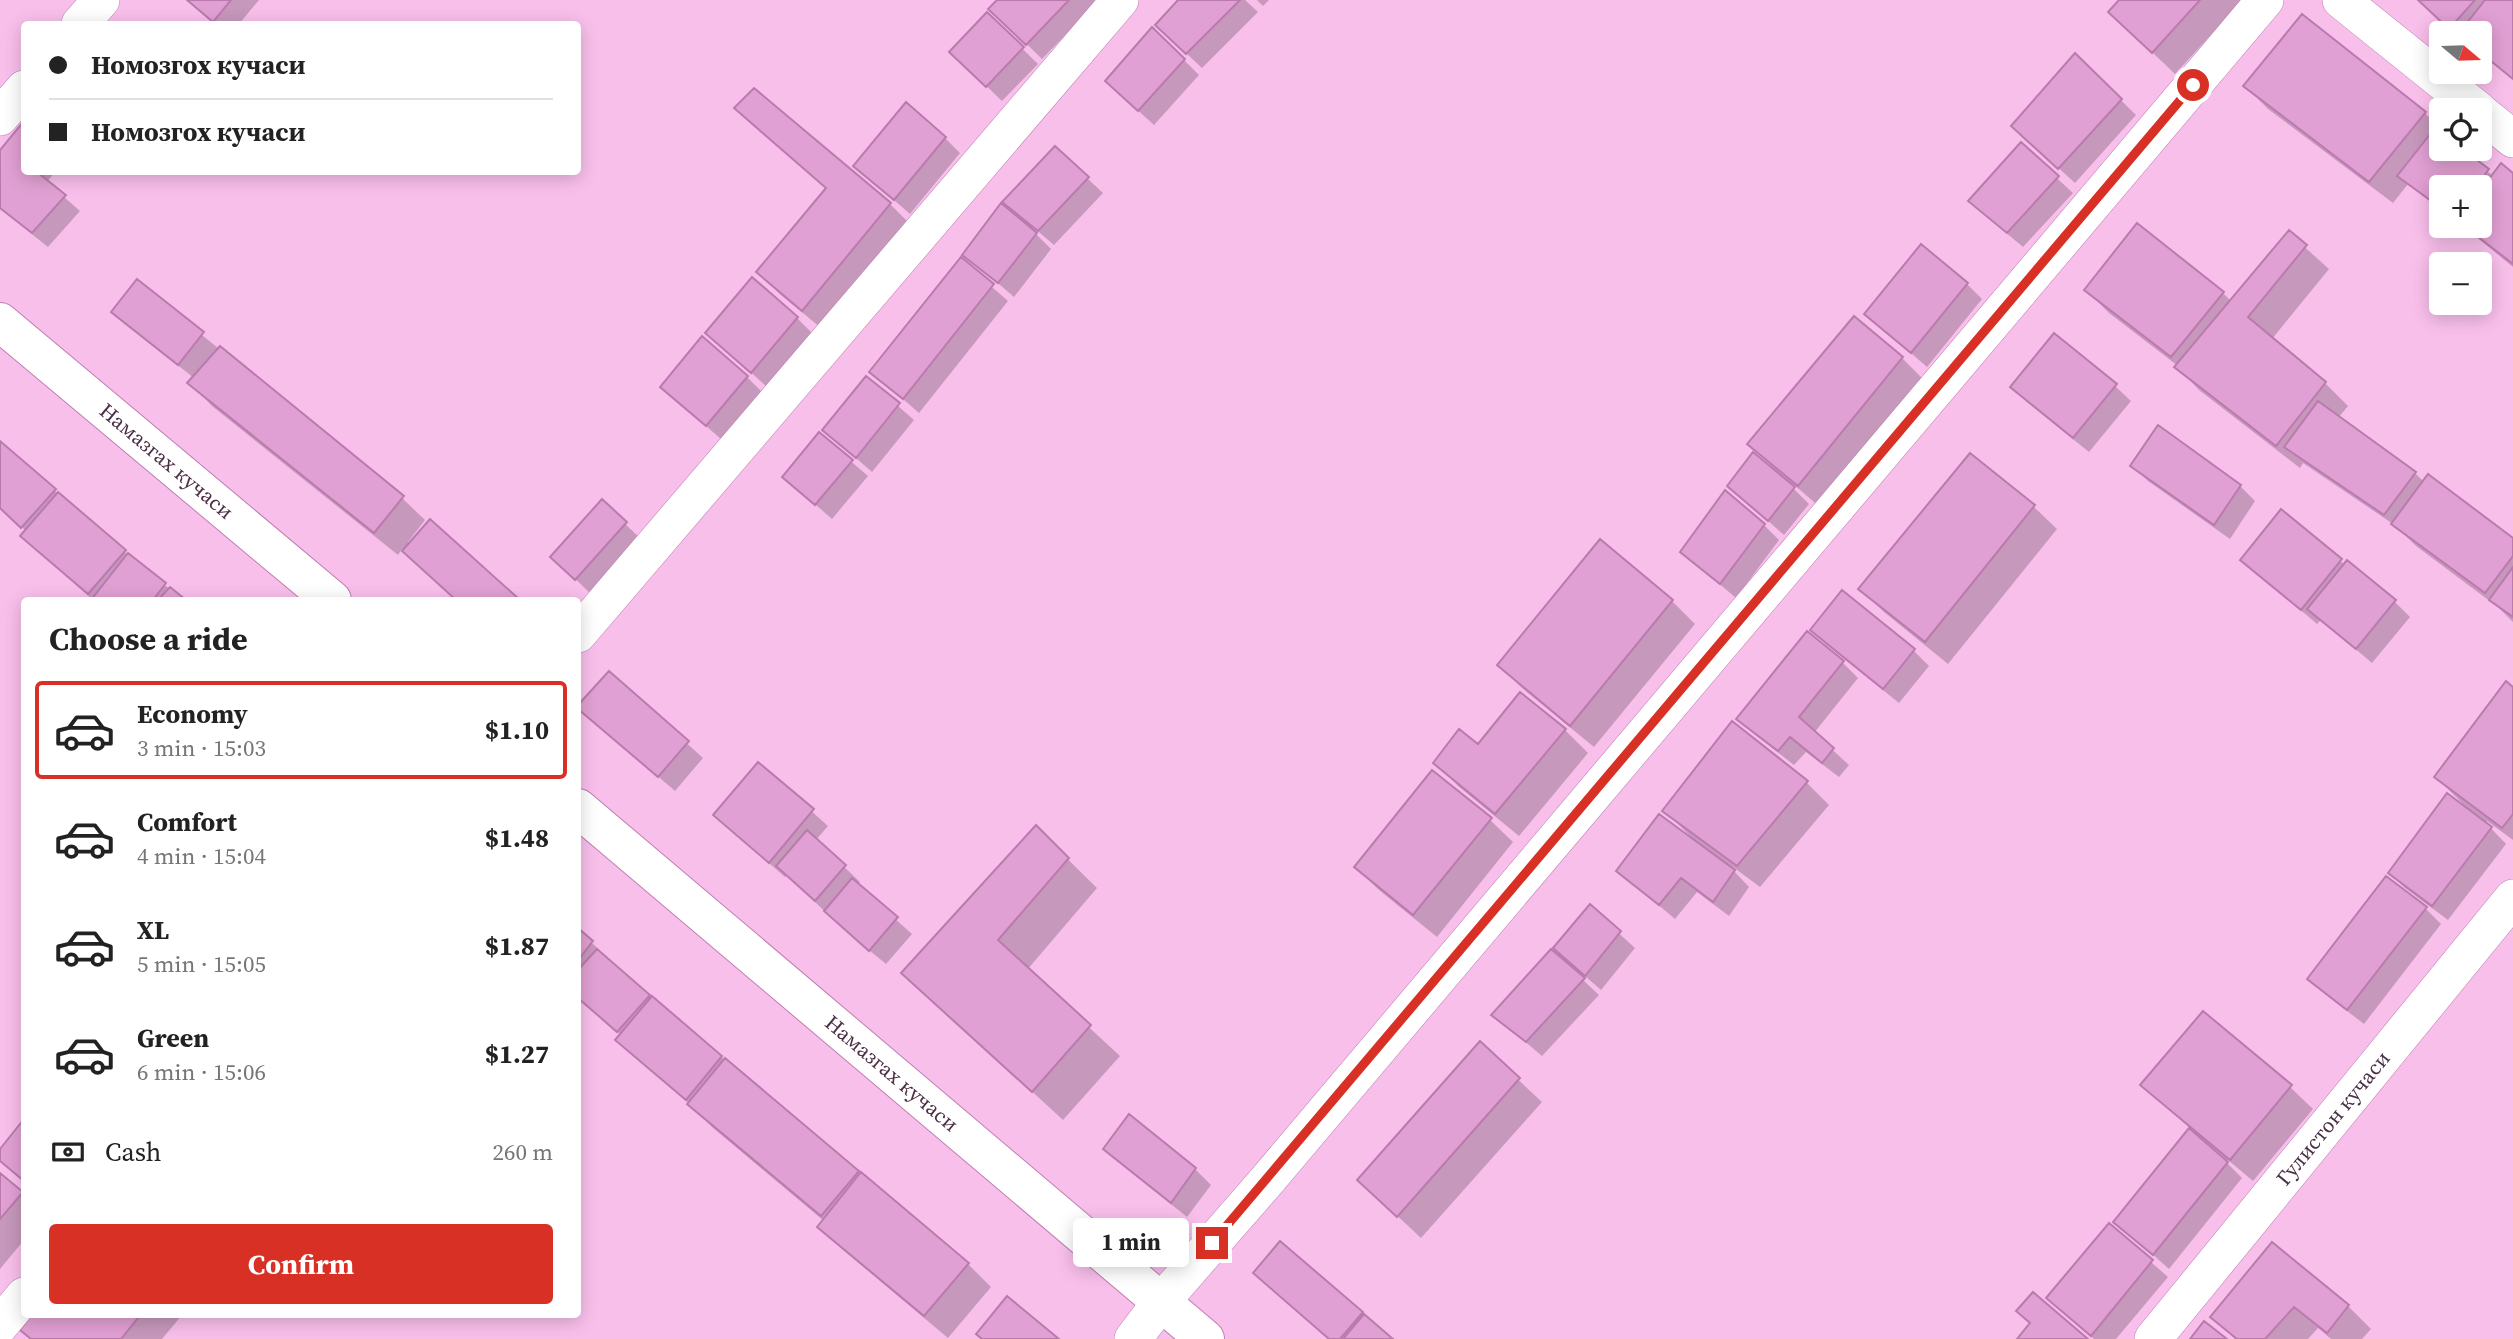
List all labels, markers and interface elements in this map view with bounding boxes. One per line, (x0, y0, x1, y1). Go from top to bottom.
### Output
north arrow (2429, 21, 2492, 84)
map controls (2429, 21, 2492, 315)
text: Номозгох кучаси (91, 47, 306, 83)
route start (2177, 69, 2209, 101)
button: locate (2429, 98, 2492, 161)
text: Номозгох кучаси (91, 114, 306, 150)
button: + (2429, 175, 2492, 238)
button: − (2429, 252, 2492, 315)
street label: Намазгах кучаси (93, 396, 240, 526)
text: Choose a ride (49, 617, 248, 661)
text: Economy (137, 696, 248, 732)
icon: car (53, 699, 116, 762)
text: $1.10 (485, 712, 549, 748)
text: 3 min · 15:03 (137, 732, 266, 764)
text: Comfort (137, 804, 237, 840)
icon: car (53, 807, 116, 870)
text: $1.48 (485, 820, 549, 856)
text: 4 min · 15:04 (137, 840, 266, 872)
text: XL (137, 912, 169, 948)
icon: car (53, 915, 116, 978)
text: $1.87 (485, 928, 549, 964)
text: 5 min · 15:05 (137, 948, 266, 980)
street label: Намазгах кучаси (819, 1008, 965, 1138)
text: Green (137, 1020, 209, 1056)
icon: car (53, 1023, 116, 1086)
text: $1.27 (485, 1036, 549, 1072)
street label: Гулистон кучаси (2269, 1044, 2397, 1191)
text: 6 min · 15:06 (137, 1056, 266, 1088)
icon: cash (49, 1133, 87, 1171)
text: Cash (105, 1134, 161, 1170)
text: 260 m (492, 1136, 553, 1168)
callout: 1 min (1072, 1218, 1188, 1268)
button: Confirm (49, 1224, 553, 1304)
text: 1 min (1101, 1226, 1161, 1258)
route end (1196, 1227, 1228, 1259)

